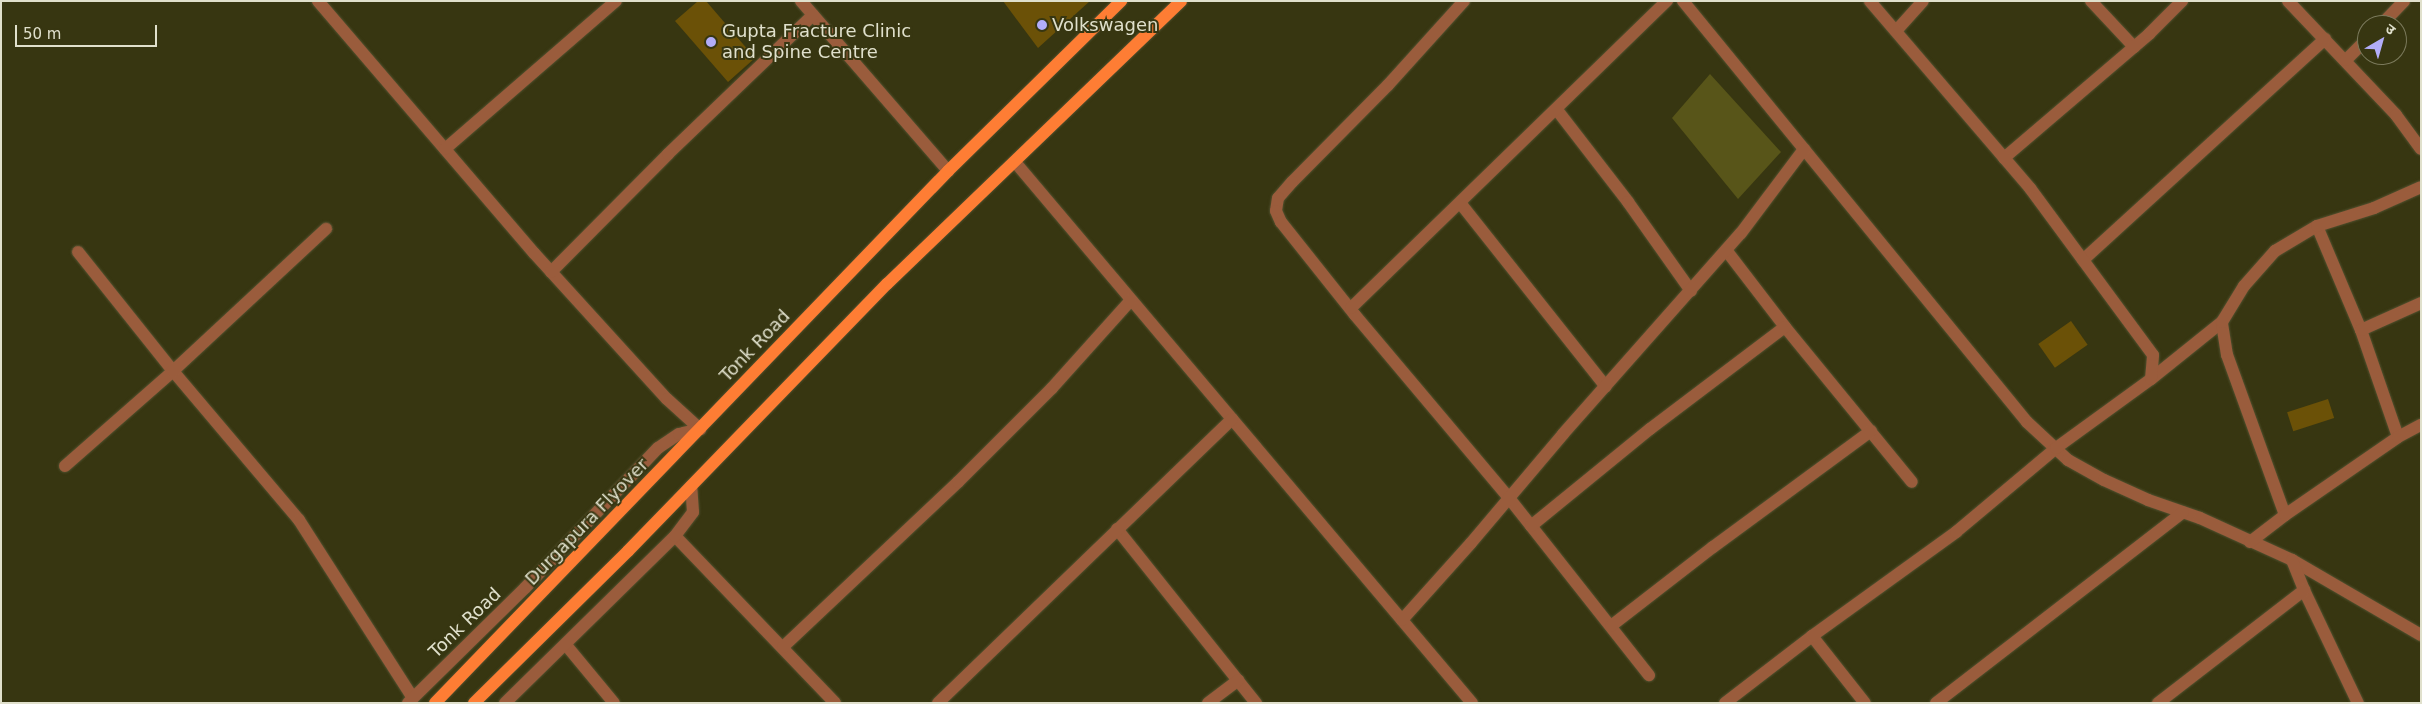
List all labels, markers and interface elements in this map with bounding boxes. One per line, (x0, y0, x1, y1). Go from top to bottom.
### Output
place label: Volkswagen (1052, 14, 1158, 36)
scale bar (18, 15, 160, 47)
north arrow (2357, 15, 2407, 65)
marker: Volkswagen (1036, 19, 1048, 31)
text: उ (2382, 20, 2399, 38)
place label: Gupta Fracture Clinic and Spine Centre (722, 21, 911, 64)
text: 50 m (23, 25, 61, 43)
marker: Gupta Fracture Clinic and Spine Centre (704, 35, 718, 49)
street label: Tonk Road (715, 306, 795, 386)
street label: Durgapura Flyover (521, 454, 653, 590)
street label: Tonk Road (425, 583, 505, 663)

